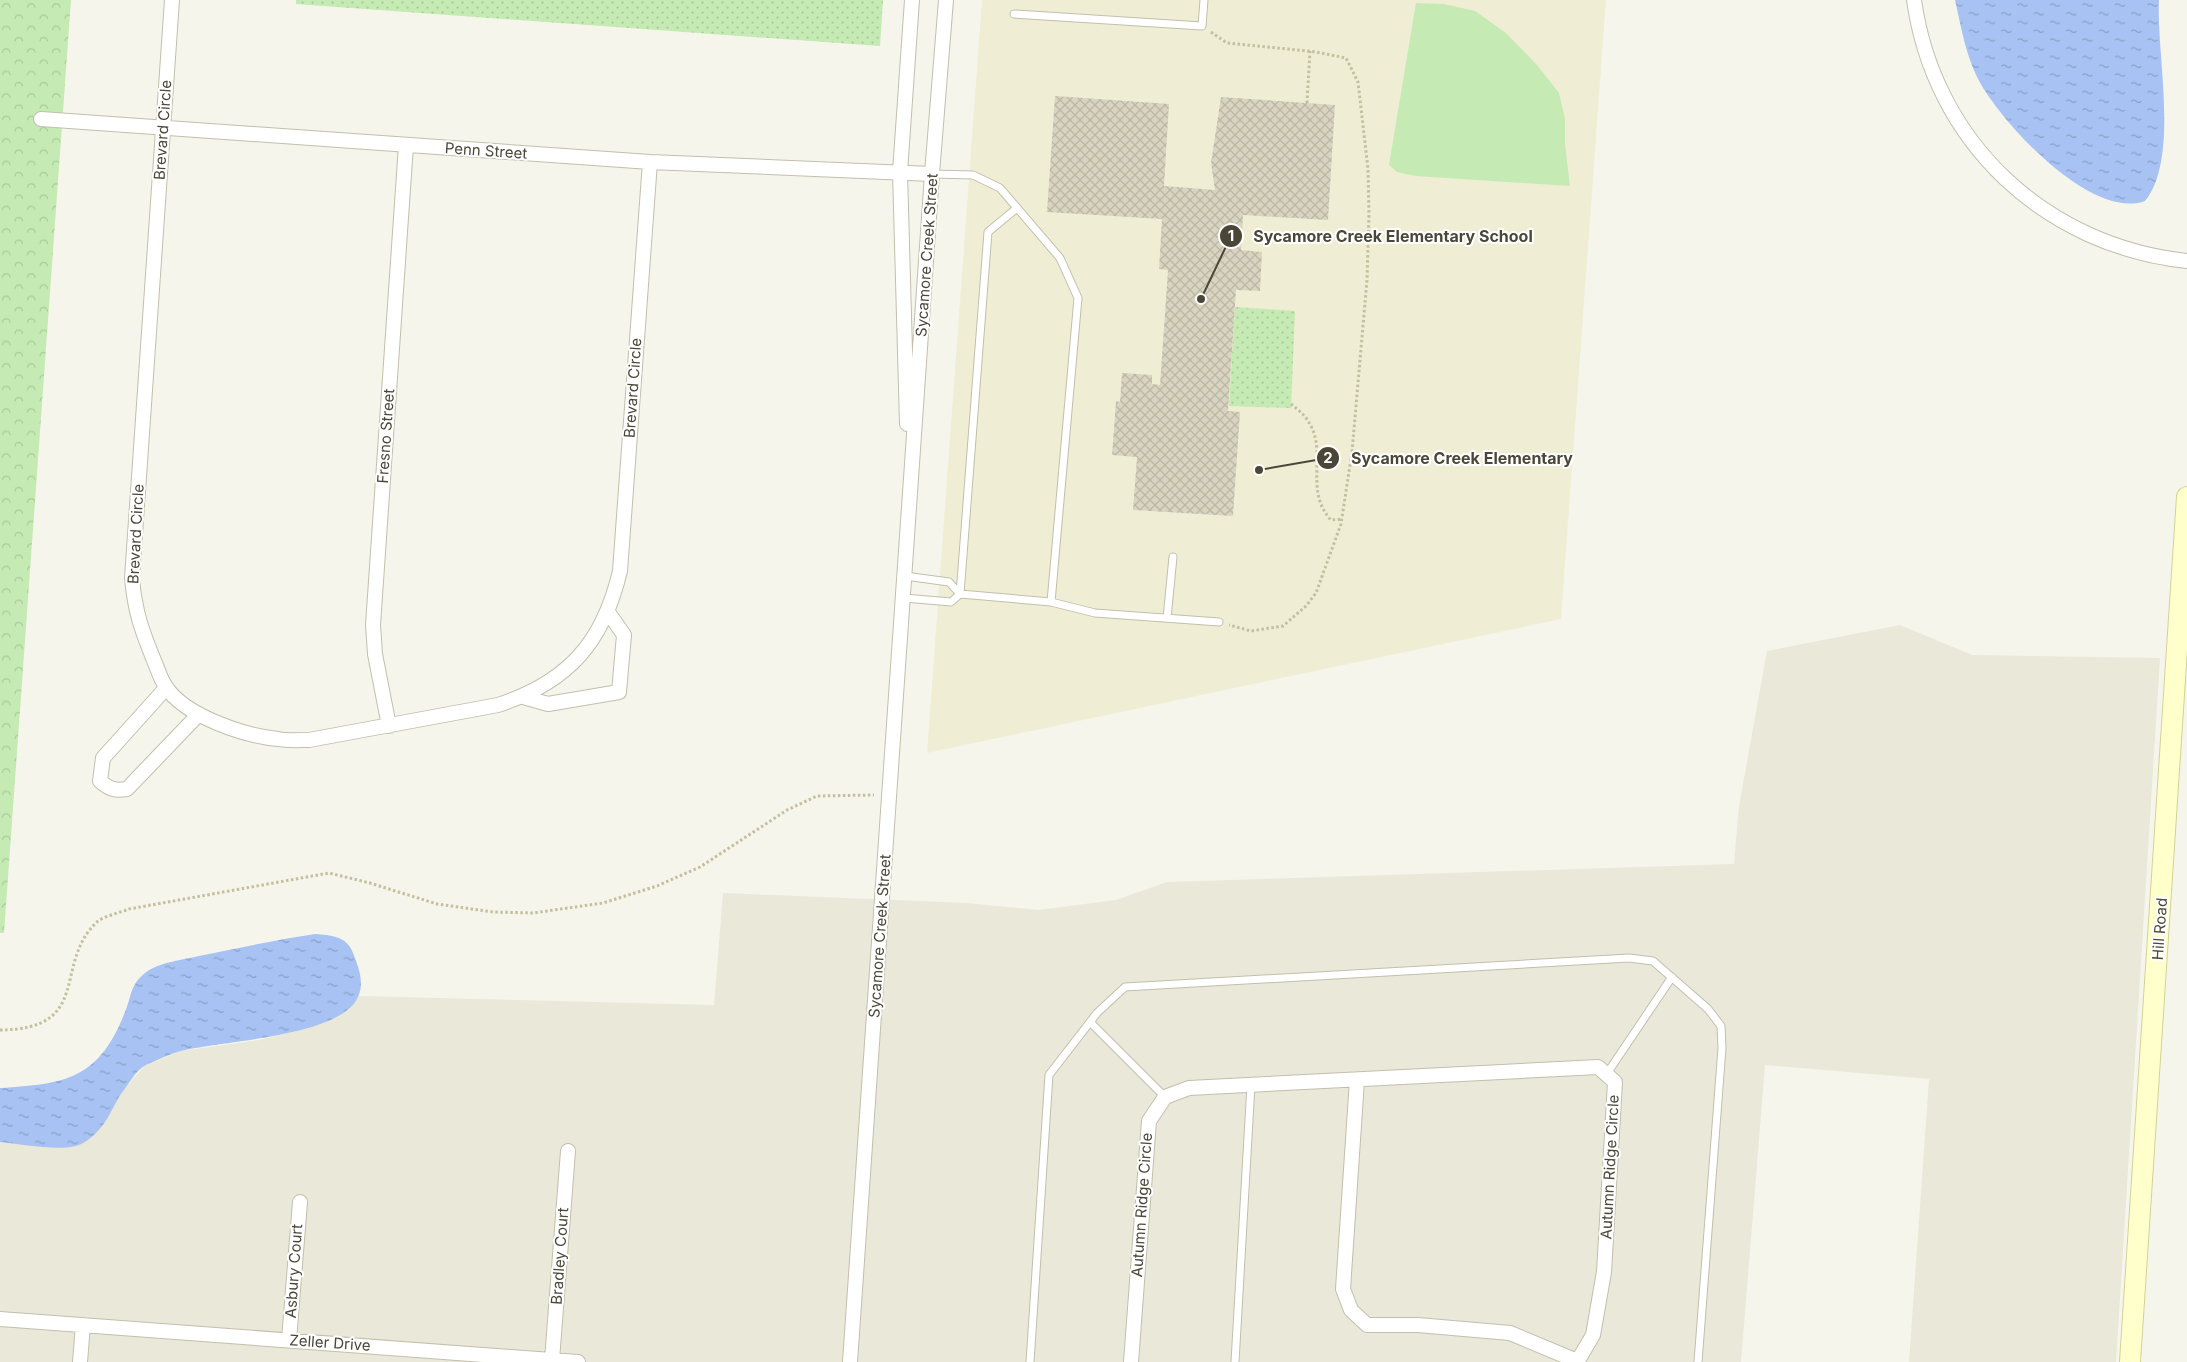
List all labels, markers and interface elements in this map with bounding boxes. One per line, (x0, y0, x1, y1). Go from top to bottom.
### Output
street label: Brevard Circle (150, 79, 175, 181)
street label: Penn Street (444, 138, 528, 163)
street label: Sycamore Creek Street (911, 172, 942, 337)
callout: Sycamore Creek Elementary School (1219, 221, 1543, 252)
text: 1 (1228, 226, 1234, 245)
text: Sycamore Creek Elementary School (1253, 226, 1533, 246)
street label: Brevard Circle (620, 337, 645, 439)
street label: Fresno Street (373, 388, 398, 484)
callout: Sycamore Creek Elementary (1316, 443, 1583, 474)
text: 2 (1323, 448, 1333, 467)
text: Sycamore Creek Elementary (1351, 448, 1573, 468)
street label: Brevard Circle (123, 483, 148, 584)
street label: Sycamore Creek Street (864, 853, 895, 1018)
street label: Hill Road (2148, 897, 2171, 961)
street label: Autumn Ridge Circle (1596, 1094, 1623, 1240)
street label: Autumn Ridge Circle (1127, 1132, 1156, 1278)
street label: Bradley Court (547, 1207, 572, 1305)
street label: Asbury Court (281, 1223, 306, 1319)
street label: Zeller Drive (289, 1330, 371, 1355)

